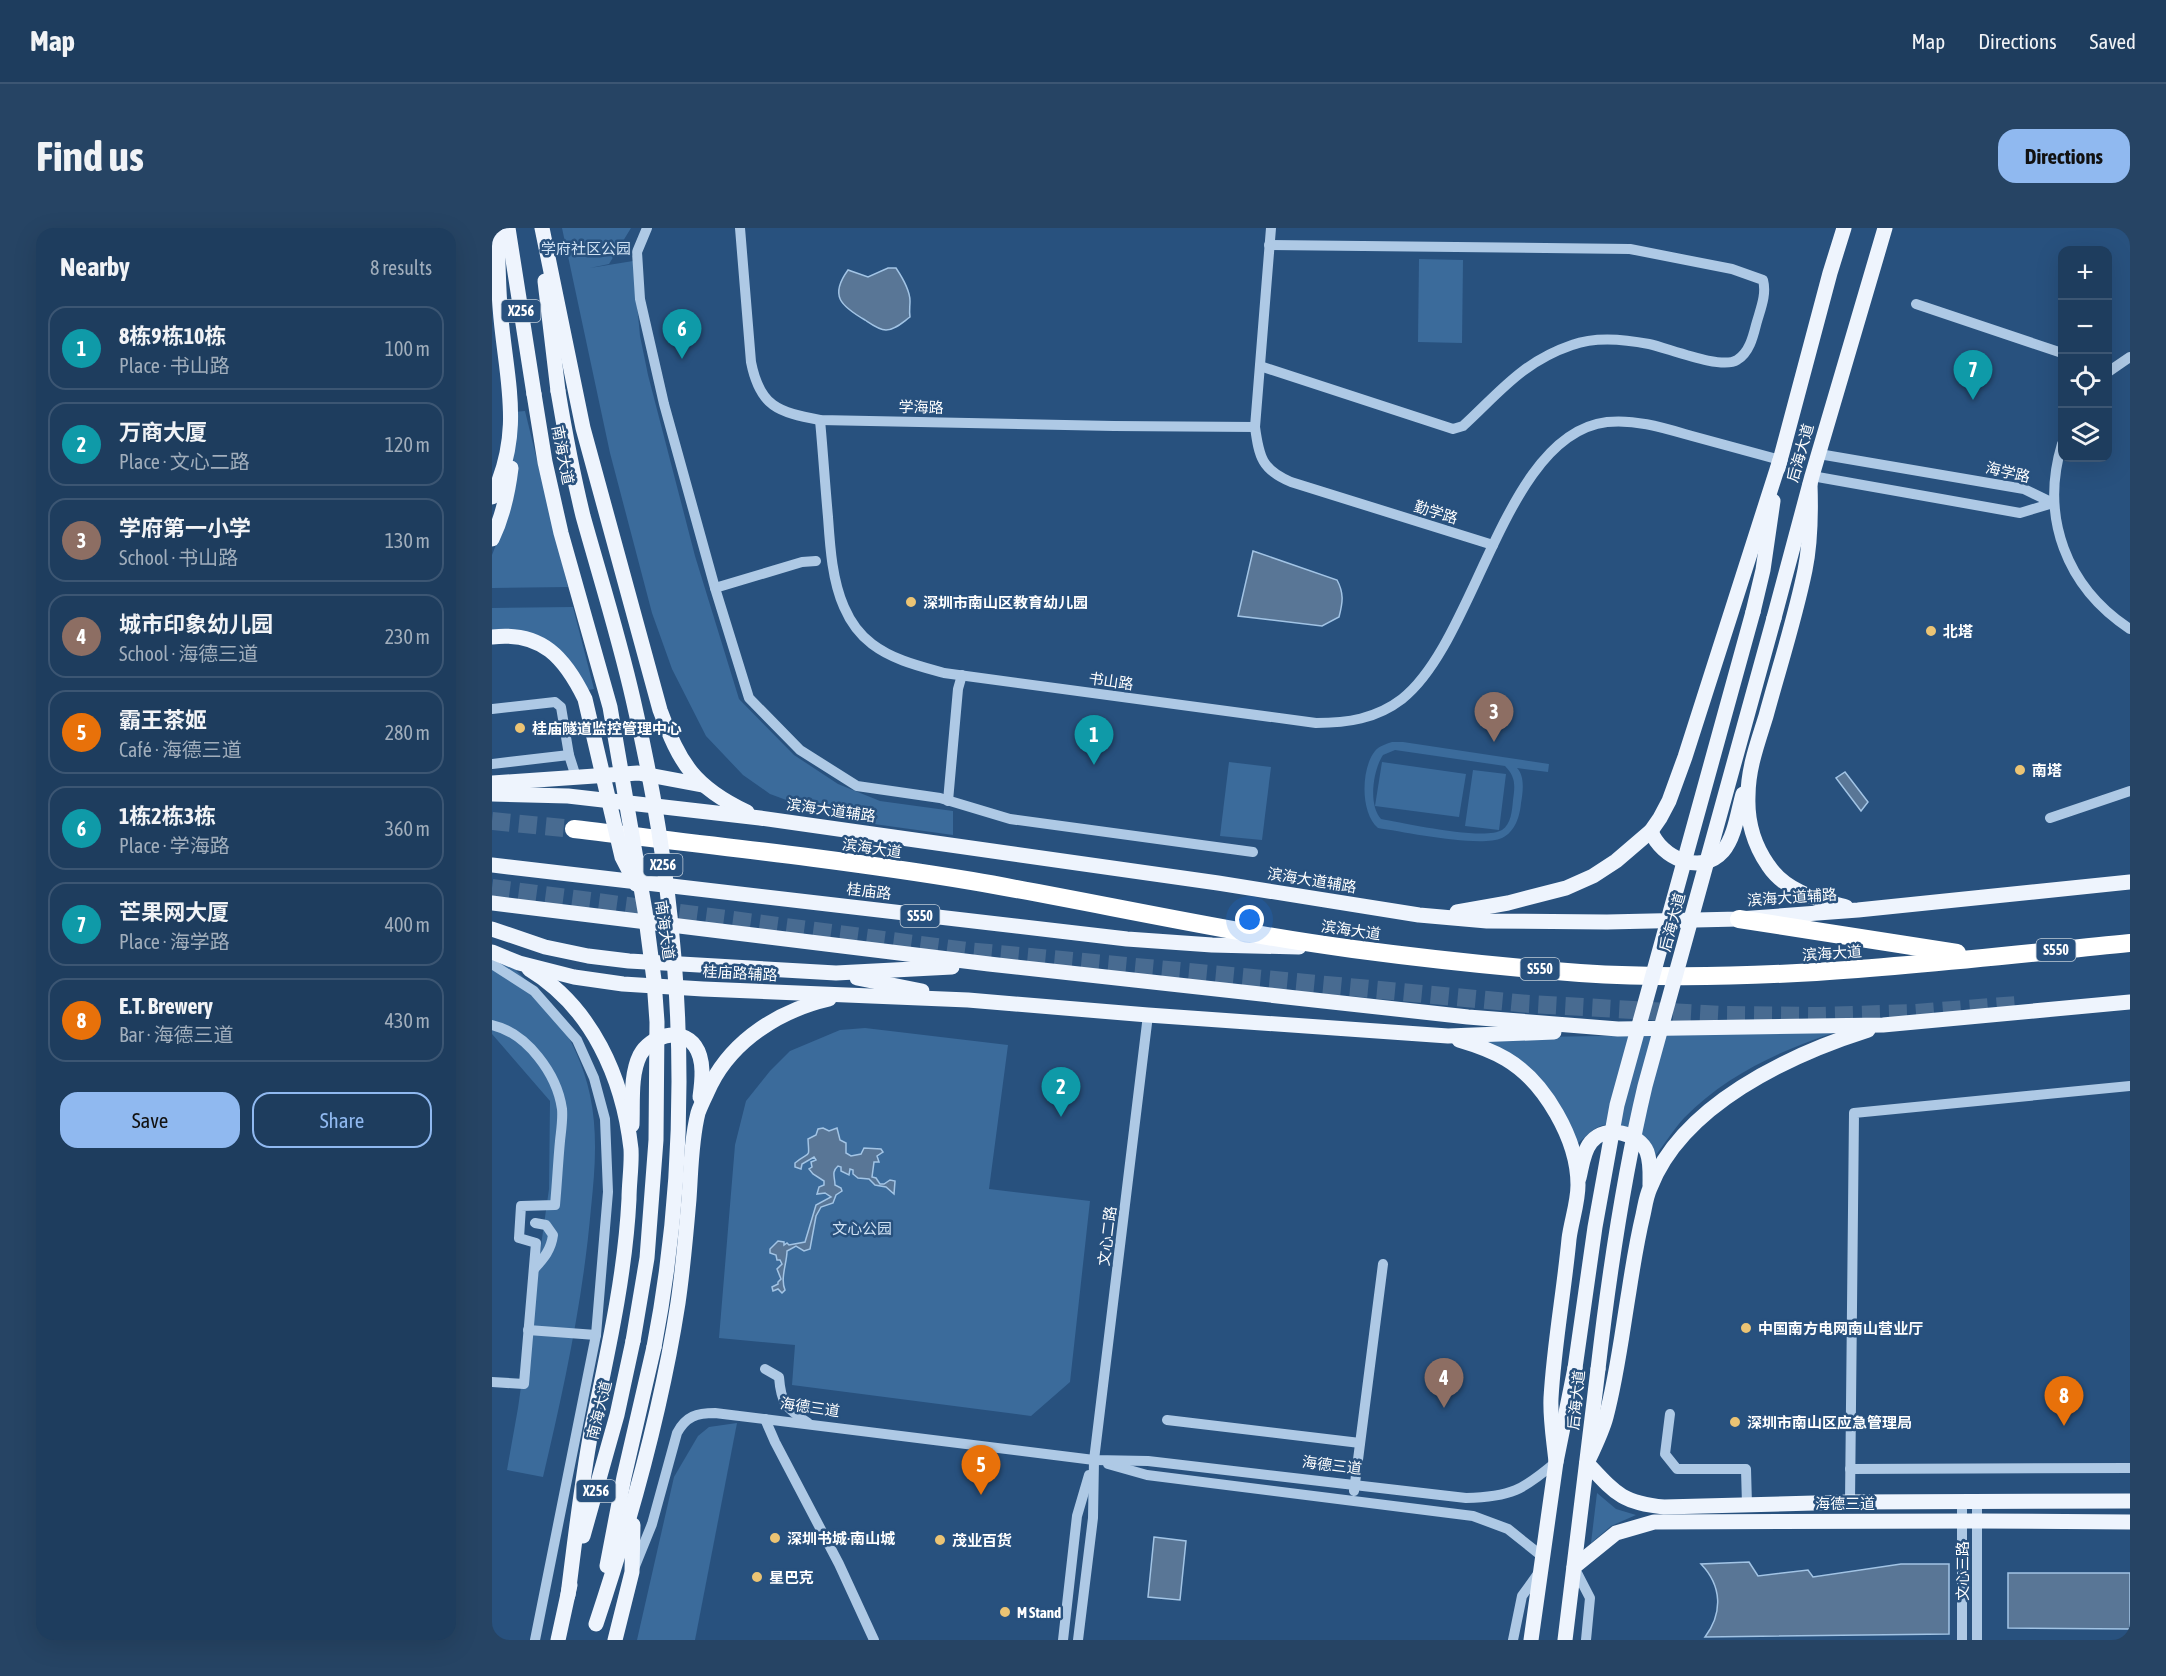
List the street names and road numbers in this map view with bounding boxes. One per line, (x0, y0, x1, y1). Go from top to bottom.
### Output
road number: X256 (501, 300, 540, 322)
street label: 学海路 (898, 398, 944, 416)
street label: 后海大道 (1784, 422, 1816, 484)
street label: 南海大道 (549, 424, 577, 486)
street label: 海学路 (1984, 459, 2032, 485)
street label: 勤学路 (1412, 497, 1460, 527)
street label: 书山路 (1088, 669, 1134, 693)
street label: 滨海大道辅路 (785, 795, 877, 825)
street label: 滨海大道 (841, 835, 903, 861)
road number: X256 (644, 854, 682, 876)
street label: 滨海大道辅路 (1266, 865, 1358, 895)
street label: 桂庙路 (846, 880, 892, 902)
street label: 滨海大道辅路 (1747, 885, 1837, 909)
street label: 后海大道 (1656, 891, 1688, 953)
street label: 南海大道 (652, 899, 678, 961)
road number: S550 (900, 905, 940, 927)
street label: 滨海大道 (1320, 917, 1382, 943)
road number: S550 (2036, 939, 2076, 961)
street label: 滨海大道 (1801, 942, 1863, 964)
road number: S550 (1520, 958, 1560, 980)
street label: 桂庙路辅路 (702, 963, 778, 983)
street label: 文心二路 (1095, 1205, 1119, 1267)
street label: 后海大道 (1564, 1369, 1588, 1431)
street label: 南海大道 (583, 1379, 615, 1441)
street label: 海德三道 (779, 1394, 841, 1420)
street label: 海德三道 (1301, 1453, 1363, 1477)
road number: X256 (576, 1480, 616, 1502)
street label: 海德三道 (1815, 1495, 1875, 1512)
street label: 文心三路 (1954, 1541, 1971, 1601)

